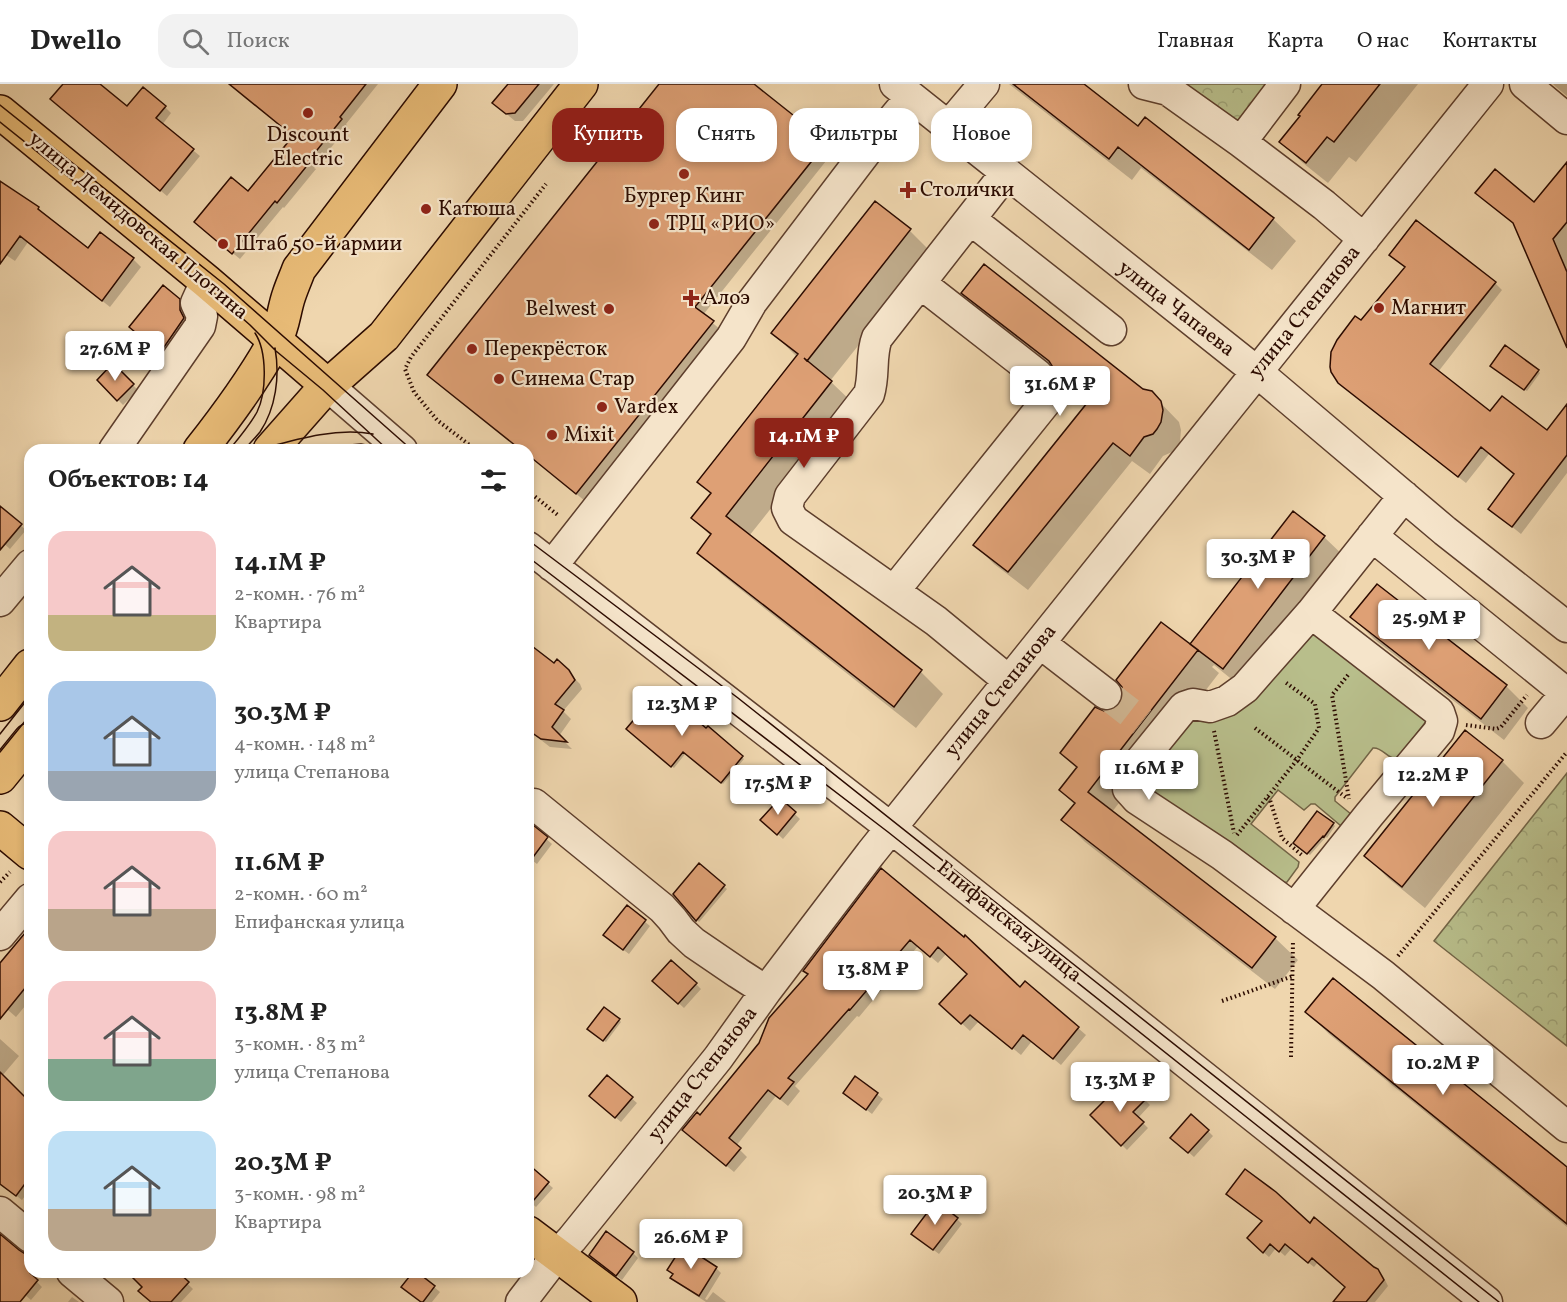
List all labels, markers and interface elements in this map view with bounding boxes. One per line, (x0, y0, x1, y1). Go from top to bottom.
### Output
search box (158, 14, 578, 68)
text: Dwello (30, 22, 122, 61)
icon: search (179, 25, 212, 58)
text: Поиск (227, 26, 290, 57)
text: Главная (1157, 27, 1234, 56)
text: Карта (1267, 27, 1324, 56)
text: О нас (1357, 27, 1409, 56)
text: Контакты (1442, 27, 1537, 56)
marker: Discount Electric (301, 106, 315, 120)
chip: Купить (552, 108, 664, 162)
chip: Снять (676, 108, 777, 162)
chip: Фильтры (789, 108, 919, 162)
chip: Новое (931, 108, 1032, 162)
place label: Discount Electric (267, 121, 349, 174)
street label: улица Демидовская Плотина (22, 125, 254, 327)
marker: Бургер Кинг (677, 167, 691, 181)
place label: Столички (920, 176, 1014, 205)
place label: Бургер Кинг (624, 182, 744, 211)
marker: Столички (901, 183, 915, 197)
place label: Катюша (438, 195, 516, 224)
marker: Катюша (419, 202, 433, 216)
place label: ТРЦ «РИО» (666, 210, 775, 239)
marker: ТРЦ «РИО» (647, 217, 661, 231)
place label: Штаб 50-й армии (235, 230, 402, 259)
marker: Штаб 50-й армии (216, 237, 230, 251)
street label: улица Степанова (1242, 239, 1368, 385)
street label: улица Чапаева (1111, 254, 1241, 364)
place label: Алоэ (703, 284, 750, 313)
marker: Алоэ (684, 291, 698, 305)
place label: Магнит (1391, 294, 1467, 323)
place label: Belwest (525, 295, 597, 324)
marker: Магнит (1372, 301, 1386, 315)
marker: Belwest (602, 302, 616, 316)
pin: 27.6M ₽ (60, 331, 170, 382)
place label: Перекрёсток (484, 335, 607, 364)
text: 27.6M ₽ (79, 336, 151, 364)
marker: Перекрёсток (465, 342, 479, 356)
place label: Синема Стар (511, 365, 635, 394)
pin: 31.6M ₽ (1005, 366, 1115, 417)
text: 31.6M ₽ (1024, 371, 1096, 399)
marker: Синема Стар (492, 372, 506, 386)
place label: Vardex (614, 393, 679, 422)
marker: Vardex (595, 400, 609, 414)
pin: 14.1M ₽ (749, 418, 859, 469)
place label: Mixit (564, 421, 615, 450)
text: 14.1M ₽ (769, 423, 839, 451)
marker: Mixit (545, 428, 559, 442)
text: Объектов: 14 (48, 462, 209, 498)
icon: filters (477, 464, 510, 497)
pin: 30.3M ₽ (1203, 539, 1313, 590)
text: 30.3M ₽ (1221, 544, 1295, 572)
text: 14.1M ₽ (234, 545, 326, 581)
icon: home (96, 555, 168, 627)
text: 2-комн. · 76 m² (234, 581, 365, 609)
pin: 25.9M ₽ (1374, 600, 1484, 651)
text: 25.9M ₽ (1392, 605, 1466, 633)
text: Квартира (234, 609, 322, 637)
street label: улица Степанова (938, 618, 1064, 764)
pin: 12.3M ₽ (627, 686, 737, 737)
text: 12.3M ₽ (647, 691, 717, 719)
text: 30.3M ₽ (234, 695, 331, 731)
icon: home (96, 705, 168, 777)
text: 4-комн. · 148 m² (234, 731, 375, 759)
pin: 11.6M ₽ (1094, 750, 1204, 801)
text: 11.6M ₽ (1114, 755, 1184, 783)
pin: 12.2M ₽ (1378, 757, 1488, 808)
text: улица Степанова (234, 759, 390, 787)
text: 12.2M ₽ (1397, 762, 1469, 790)
pin: 17.5M ₽ (723, 765, 833, 816)
text: 17.5M ₽ (744, 770, 812, 798)
text: 11.6M ₽ (234, 845, 325, 881)
street label: Епифанская улица (930, 854, 1088, 990)
icon: home (96, 855, 168, 927)
text: 2-комн. · 60 m² (234, 881, 368, 909)
text: Епифанская улица (234, 909, 405, 937)
pin: 13.8M ₽ (818, 951, 928, 1002)
text: 13.8M ₽ (837, 956, 909, 984)
text: 13.8M ₽ (234, 995, 327, 1031)
street label: улица Степанова (641, 1001, 765, 1147)
icon: home (96, 1005, 168, 1077)
text: 3-комн. · 83 m² (234, 1031, 365, 1059)
pin: 10.2M ₽ (1388, 1045, 1498, 1096)
text: 10.2M ₽ (1406, 1050, 1480, 1078)
text: улица Степанова (234, 1059, 390, 1087)
pin: 13.3M ₽ (1065, 1062, 1175, 1113)
text: 13.3M ₽ (1085, 1067, 1155, 1095)
text: 20.3M ₽ (234, 1145, 332, 1181)
icon: home (96, 1155, 168, 1227)
pin: 20.3M ₽ (880, 1175, 990, 1226)
text: 20.3M ₽ (897, 1180, 973, 1208)
text: 3-комн. · 98 m² (234, 1181, 366, 1209)
text: Квартира (234, 1209, 322, 1237)
pin: 26.6M ₽ (636, 1219, 746, 1270)
text: 26.6M ₽ (653, 1224, 729, 1252)

